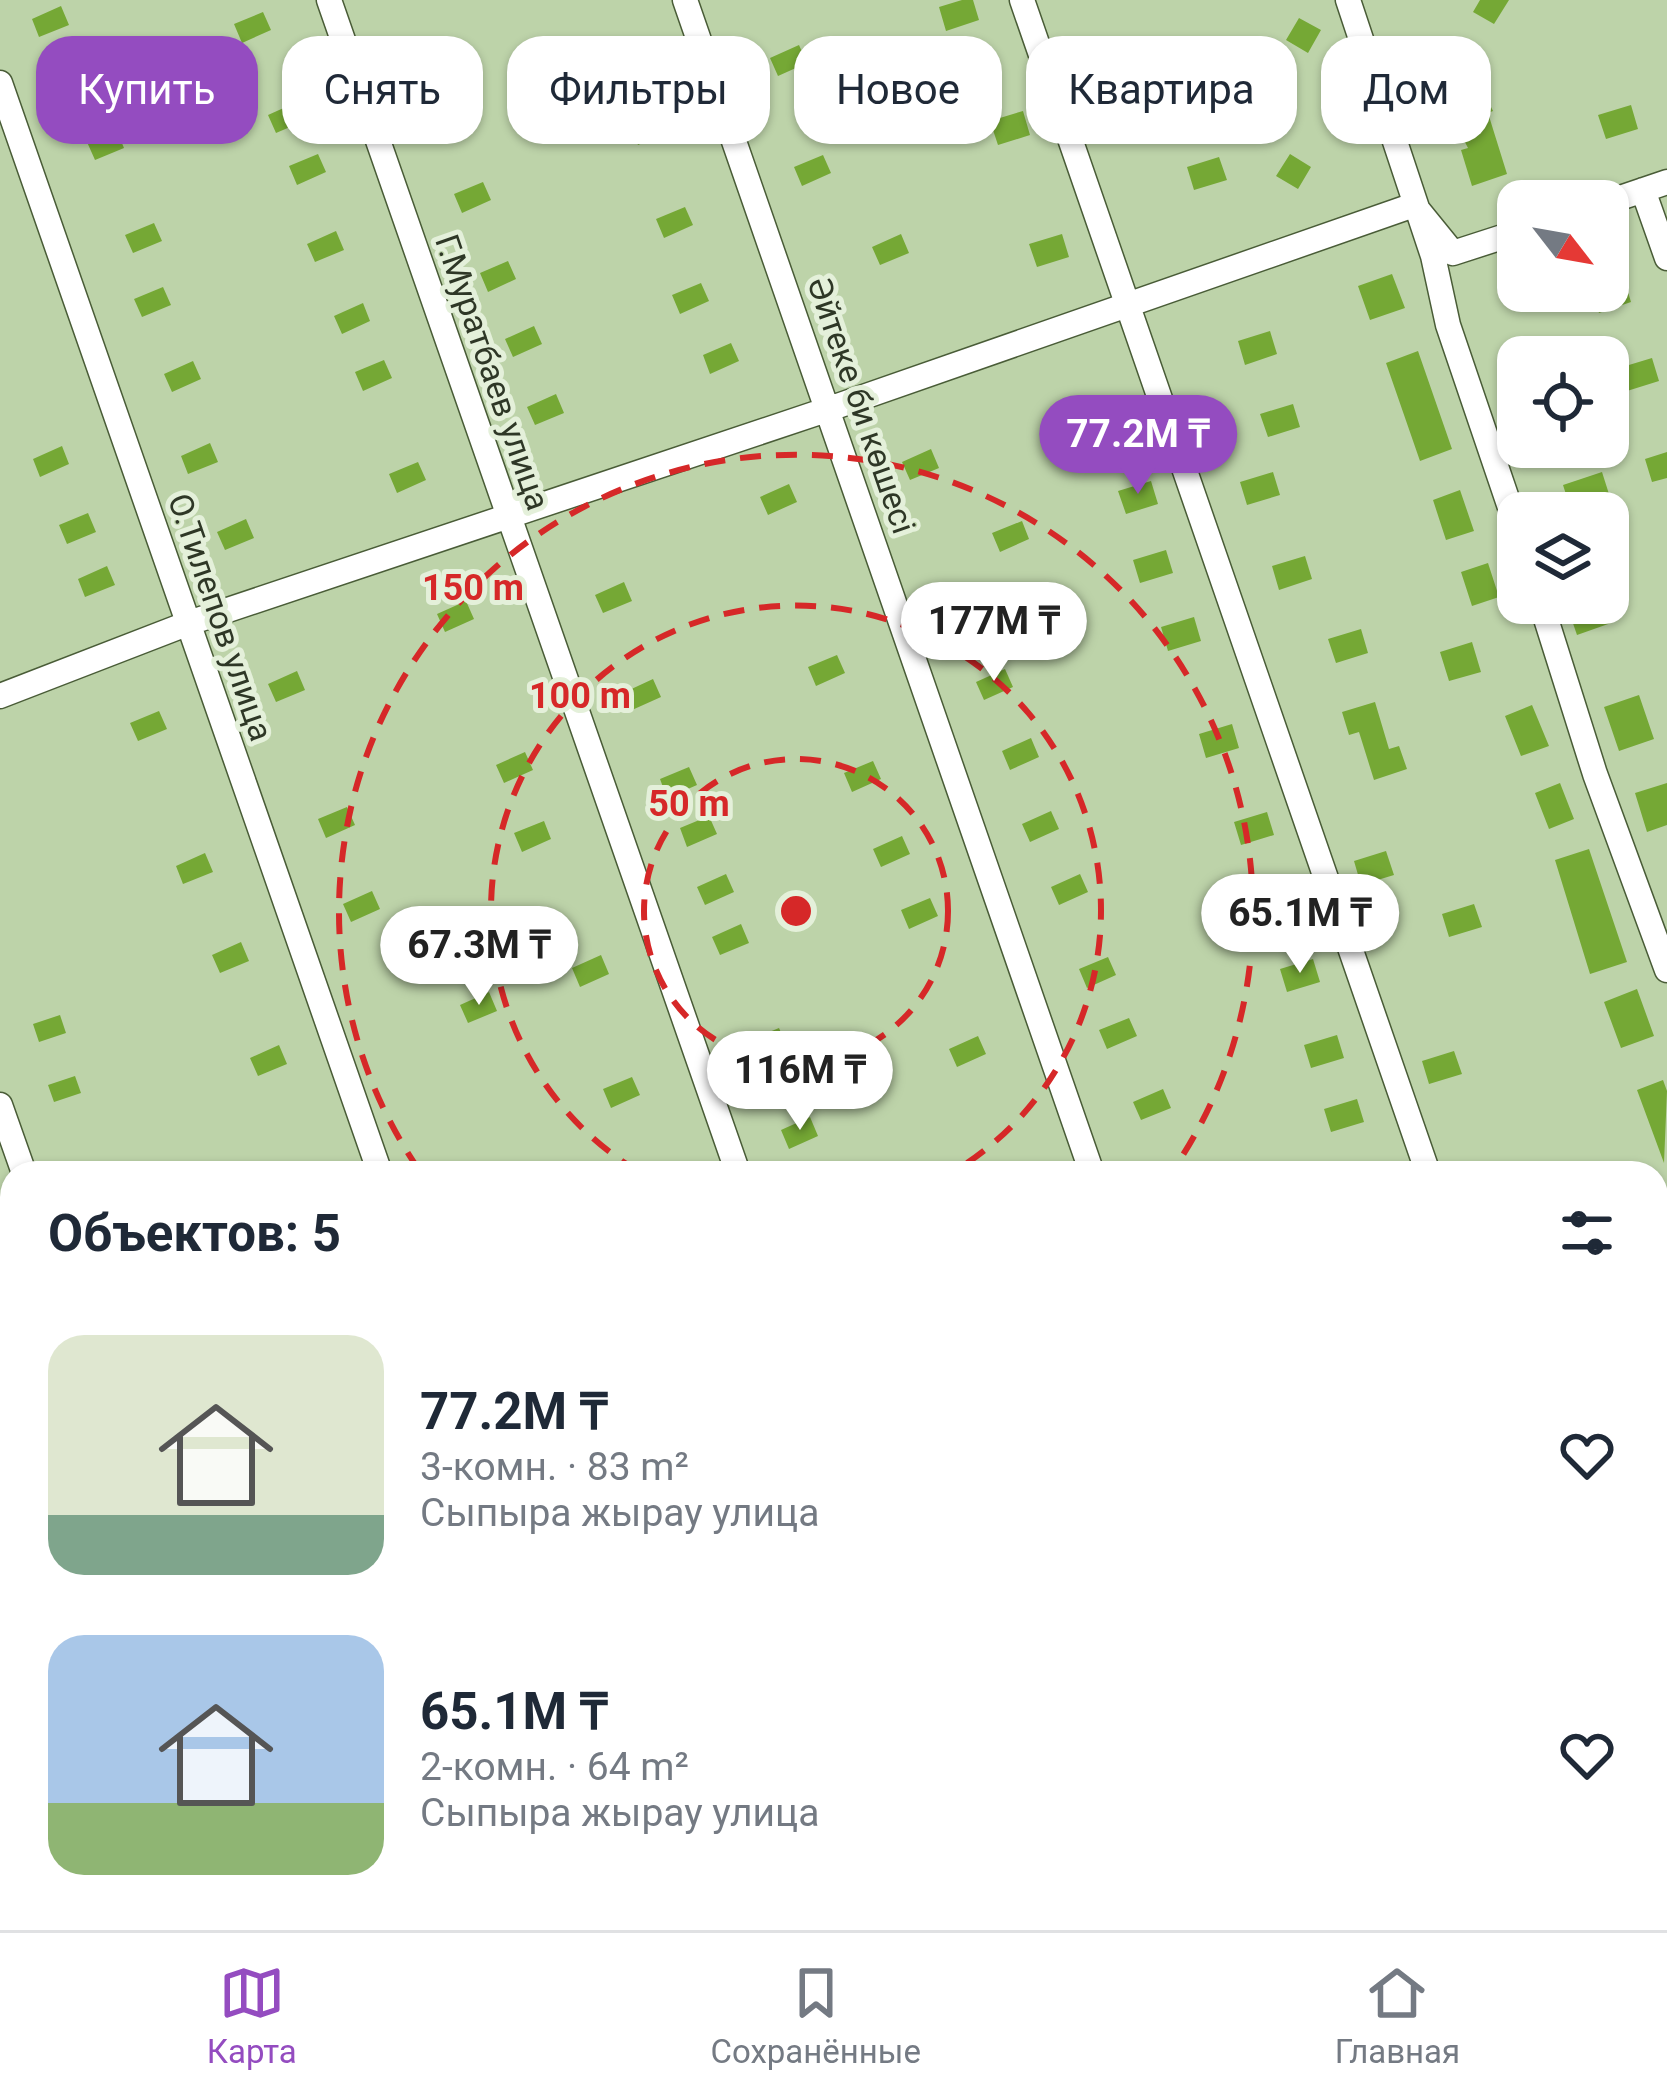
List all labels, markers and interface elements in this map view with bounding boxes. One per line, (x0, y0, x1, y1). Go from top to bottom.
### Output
chip: Купить (36, 36, 258, 144)
chip: Снять (282, 36, 483, 144)
chip: Фильтры (507, 36, 770, 144)
chip: Новое (794, 36, 1002, 144)
chip: Квартира (1026, 36, 1297, 144)
chip: Дом (1321, 36, 1491, 144)
north arrow (1497, 180, 1629, 312)
map controls (1497, 180, 1629, 624)
street label: Г.Муратбаев улица (427, 229, 558, 515)
street label: Әйтеке би көшесі (799, 272, 924, 538)
button: locate (1497, 336, 1629, 468)
pin: 77.2M ₸ (1027, 395, 1249, 497)
text: 77.2M ₸ (1066, 411, 1210, 457)
street label: О.Тилепов улица (160, 488, 281, 746)
button: layers (1497, 492, 1629, 624)
text: 150 m (422, 567, 524, 609)
pin: 177M ₸ (896, 582, 1092, 684)
text: 177M ₸ (928, 598, 1060, 644)
text: 100 m (529, 675, 631, 717)
text: 50 m (648, 783, 730, 825)
pin: 65.1M ₸ (1189, 874, 1411, 976)
centre of rings (775, 890, 817, 932)
text: 65.1M ₸ (1228, 890, 1372, 936)
pin: 67.3M ₸ (368, 906, 590, 1008)
text: 67.3M ₸ (407, 922, 551, 968)
pin: 116M ₸ (702, 1031, 898, 1133)
text: 116M ₸ (734, 1047, 866, 1093)
icon: filters (1554, 1200, 1620, 1266)
text: Объектов: 5 (48, 1204, 341, 1263)
text: 77.2M ₸ (420, 1382, 608, 1441)
icon: home (144, 1383, 288, 1527)
icon: heart (1554, 1422, 1620, 1488)
text: 3-комн. · 83 m² (420, 1444, 689, 1490)
text: Сыпыра жырау улица (420, 1490, 819, 1536)
text: 65.1M ₸ (420, 1682, 608, 1741)
icon: home (144, 1683, 288, 1827)
icon: heart (1554, 1722, 1620, 1788)
text: 2-комн. · 64 m² (420, 1744, 689, 1790)
text: Сыпыра жырау улица (420, 1790, 819, 1836)
tab: Карта (207, 1960, 297, 2071)
tab: Сохранённые (710, 1960, 921, 2071)
tab: Главная (1335, 1960, 1460, 2071)

